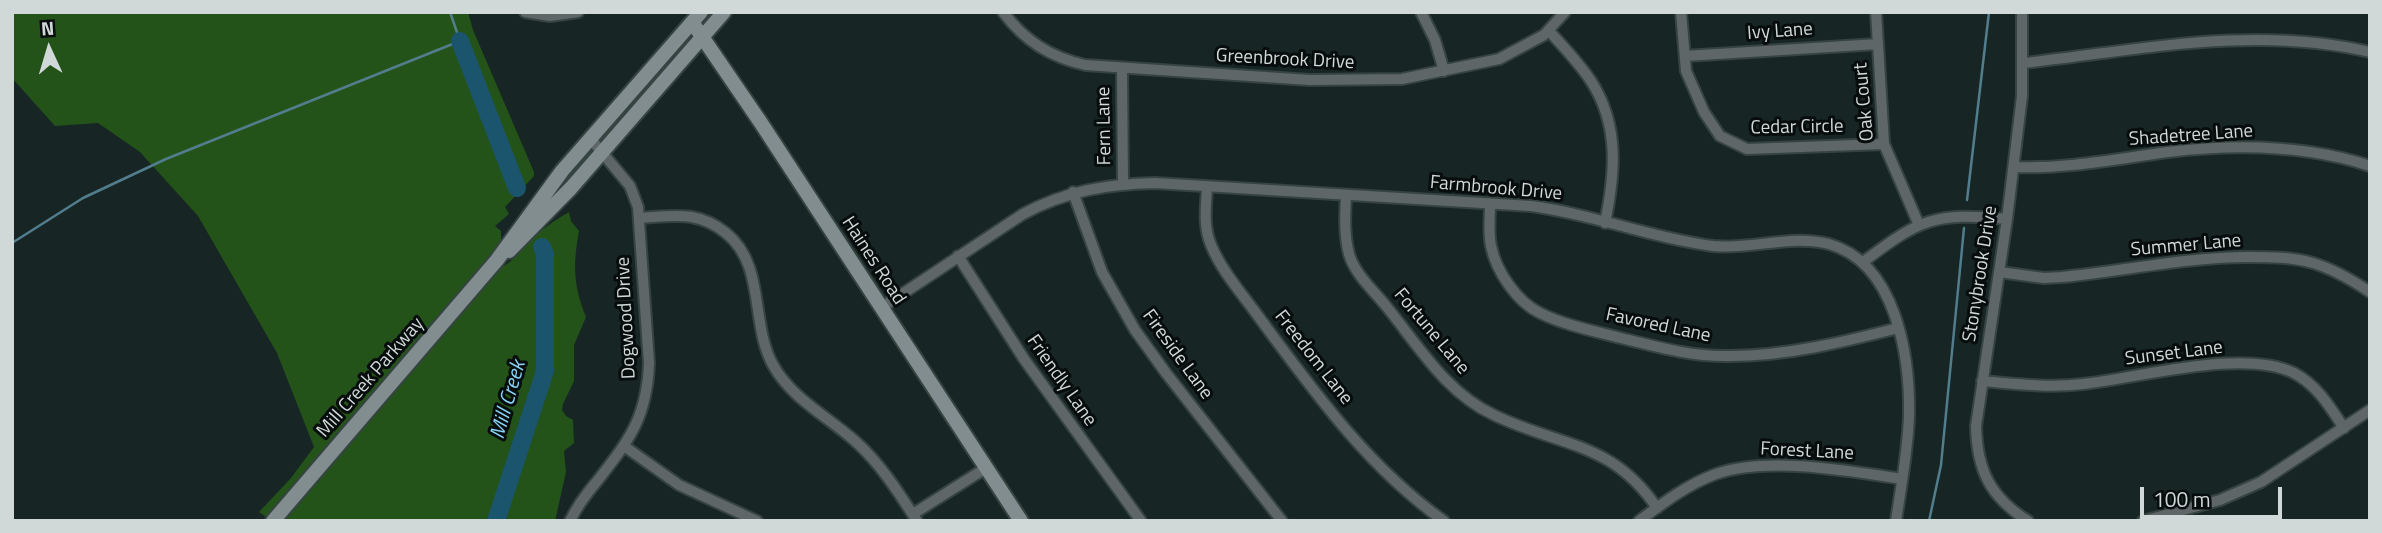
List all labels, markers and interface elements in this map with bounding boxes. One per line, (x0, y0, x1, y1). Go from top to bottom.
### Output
text: N (40, 13, 55, 42)
north arrow (14, 14, 84, 84)
street label: Ivy Lane (1746, 18, 1814, 46)
street label: Greenbrook Drive (1215, 45, 1355, 75)
street label: Oak Court (1850, 62, 1880, 142)
street label: Fern Lane (1093, 86, 1117, 166)
street label: Cedar Circle (1750, 116, 1844, 140)
street label: Shadetree Lane (2128, 120, 2254, 152)
street label: Farmbrook Drive (1429, 172, 1563, 206)
street label: Stonybrook Drive (1959, 204, 2003, 344)
street label: Haines Road (836, 213, 910, 309)
street label: Summer Lane (2130, 230, 2242, 262)
street label: Dogwood Drive (612, 256, 642, 380)
street label: Fortune Lane (1388, 284, 1474, 380)
street label: Favored Lane (1604, 304, 1712, 348)
street label: Fireside Lane (1137, 306, 1217, 404)
street label: Freedom Lane (1269, 306, 1357, 410)
street label: Mill Creek Parkway (313, 313, 429, 443)
street label: Friendly Lane (1021, 331, 1101, 431)
street label: Sunset Lane (2124, 337, 2224, 371)
water label: Mill Creek (486, 358, 532, 442)
street label: Forest Lane (1760, 438, 1854, 466)
scale bar (2144, 474, 2286, 518)
text: 100 m (2153, 483, 2210, 515)

